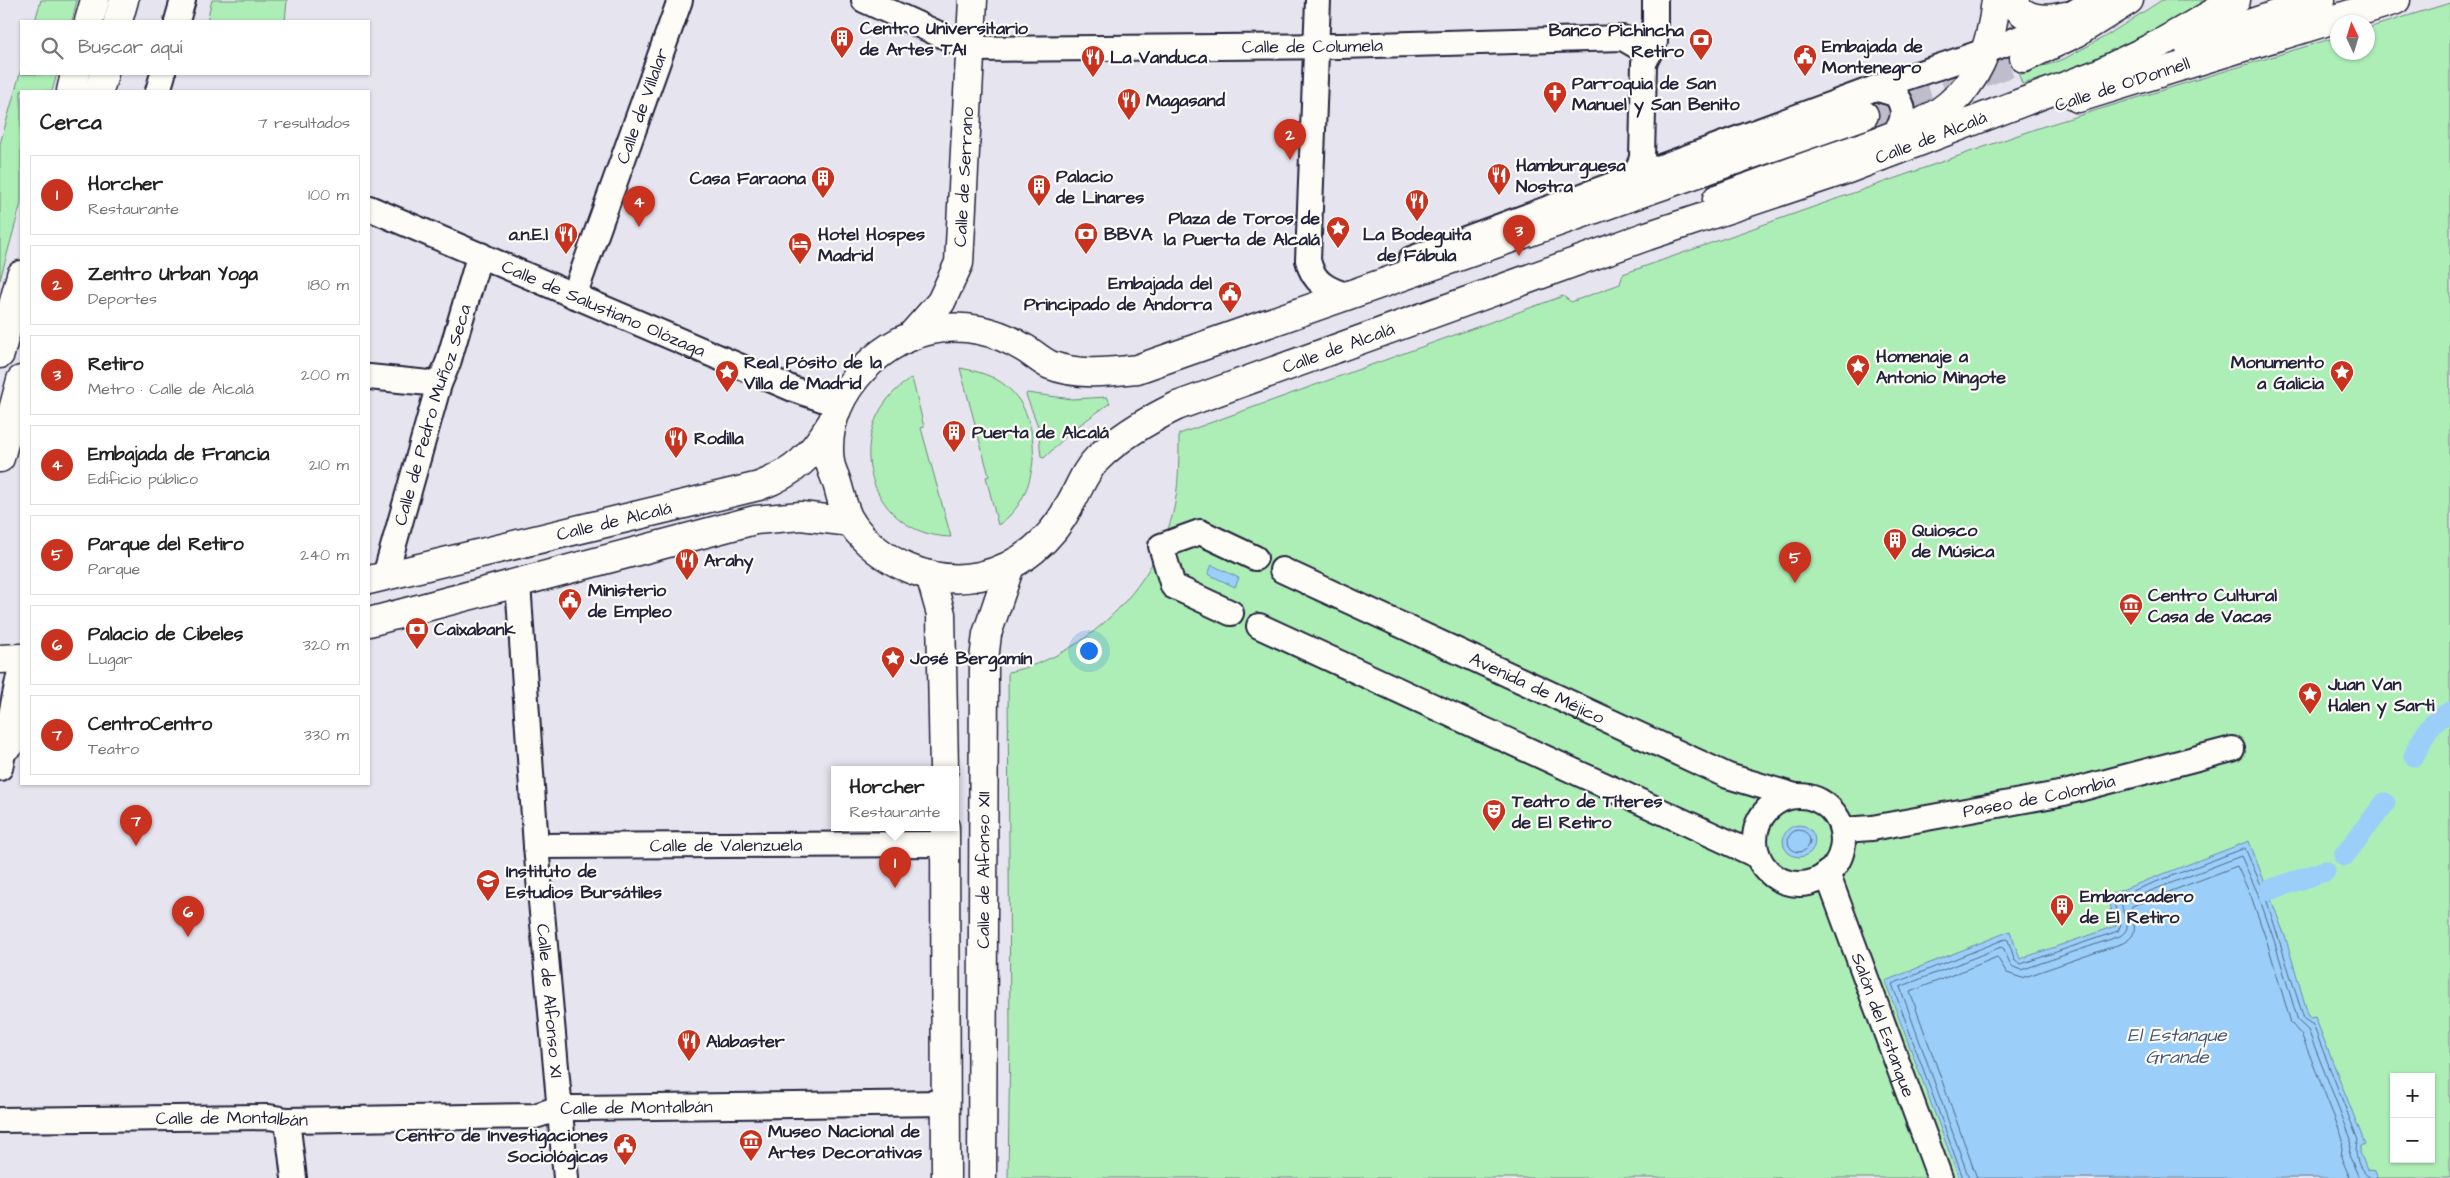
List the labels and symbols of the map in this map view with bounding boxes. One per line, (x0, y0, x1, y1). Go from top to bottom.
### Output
north arrow (2330, 15, 2375, 60)
place label: Centro Universitario de Artes TAI (859, 16, 1029, 62)
place label: Banco Pichincha Retiro (1549, 18, 1685, 64)
building icon: Centro Universitario de Artes TAI (829, 25, 855, 59)
bank icon: Banco Pichincha Retiro (1688, 27, 1714, 61)
street label: Calle de Columela (1242, 33, 1383, 60)
place label: Embajada de Montenegro (1822, 34, 1923, 81)
public building icon: Embajada de Montenegro (1792, 43, 1818, 77)
street label: Calle de Villalar (610, 44, 675, 167)
restaurant icon: La Vanduca (1080, 44, 1106, 78)
place label: La Vanduca (1110, 45, 1208, 70)
street label: Calle de O'Donnell (2051, 51, 2193, 118)
place label: Parroquia de San Manuel y San Benito (1572, 71, 1741, 118)
church icon: Parroquia de San Manuel y San Benito (1542, 80, 1568, 114)
restaurant icon: Magasand (1116, 87, 1142, 121)
place label: Magasand (1146, 88, 1226, 114)
street label: Calle de Alcalá (1872, 105, 1991, 170)
street label: Calle de Serrano (948, 106, 980, 248)
pin: 2 (1274, 119, 1306, 160)
place label: Hamburguesa Nostra (1516, 153, 1626, 199)
restaurant icon: Hamburguesa Nostra (1486, 162, 1512, 196)
place label: Palacio de Linares (1055, 164, 1144, 210)
building icon: Casa Faraona (810, 165, 836, 199)
place label: Casa Faraona (690, 166, 807, 191)
building icon: Palacio de Linares (1026, 173, 1052, 207)
pin: 4 (623, 186, 655, 227)
restaurant icon: La Bodeguita de Fábula (1404, 188, 1430, 222)
place label: Plaza de Toros de la Puerta de Alcalá (1164, 206, 1321, 252)
place icon: Plaza de Toros de la Puerta de Alcalá (1325, 215, 1351, 249)
pin: 3 (1503, 215, 1535, 256)
restaurant icon: a.n.E.l (553, 221, 579, 255)
bank icon: BBVA (1073, 221, 1099, 255)
place label: a.n.E.l (508, 222, 548, 247)
place label: Hotel Hospes Madrid (818, 222, 925, 268)
place label: BBVA (1104, 222, 1153, 247)
place label: La Bodeguita de Fábula (1363, 222, 1472, 268)
hotel icon: Hotel Hospes Madrid (787, 231, 813, 265)
street label: Calle de Salustiano Olózaga (497, 254, 709, 363)
place label: Embajada del Principado de Andorra (1024, 271, 1213, 317)
public building icon: Embajada del Principado de Andorra (1217, 280, 1243, 314)
street label: Calle de Pedro Muñoz Seca (388, 301, 477, 528)
street label: Calle de Alcalá (1279, 316, 1398, 380)
place label: Homenaje a Antonio Mingote (1876, 344, 2006, 391)
place label: Real Pósito de la Villa de Madrid (743, 350, 883, 396)
place label: Monumento a Galicia (2231, 350, 2325, 396)
place icon: Homenaje a Antonio Mingote (1845, 353, 1871, 387)
place icon: Real Pósito de la Villa de Madrid (714, 359, 740, 393)
place icon: Monumento a Galicia (2329, 359, 2355, 393)
building icon: Puerta de Alcalá (941, 419, 967, 453)
place label: Puerta de Alcalá (972, 420, 1110, 445)
restaurant icon: Rodilla (663, 425, 689, 459)
place label: Rodilla (694, 426, 745, 451)
street label: Calle de Alcalá (554, 495, 674, 547)
place label: Quiosco de Música (1911, 518, 1995, 564)
building icon: Quiosco de Música (1882, 527, 1908, 561)
pin: 5 (1779, 542, 1811, 583)
restaurant icon: Arahy (674, 547, 700, 581)
place label: Arahy (704, 548, 754, 574)
place label: Ministerio de Empleo (587, 578, 672, 624)
place label: Centro Cultural Casa de Vacas (2148, 583, 2277, 629)
public building icon: Ministerio de Empleo (557, 587, 583, 621)
museum icon: Centro Cultural Casa de Vacas (2118, 592, 2144, 626)
bank icon: Caixabank (404, 616, 430, 650)
place label: Caixabank (434, 617, 517, 642)
your location (1076, 638, 1102, 664)
place icon: José Bergamín (880, 645, 906, 679)
place label: José Bergamín (909, 646, 1032, 672)
street label: Avenida de Méjico (1465, 646, 1609, 730)
place label: Juan Van Halen y Sarti (2327, 672, 2435, 719)
place icon: Juan Van Halen y Sarti (2297, 681, 2323, 715)
street label: Paseo de Colombia (1961, 768, 2118, 824)
place label: Teatro de Títeres de El Retiro (1511, 789, 1663, 835)
street label: Calle de Alfonso XII (971, 791, 996, 949)
theatre icon: Teatro de Títeres de El Retiro (1481, 798, 1507, 832)
pin: 7 (120, 805, 152, 846)
street label: Calle de Valenzuela (650, 833, 802, 858)
pin: 1 (879, 847, 911, 888)
place label: Instituto de Estudios Bursátiles (506, 859, 662, 905)
school or university icon: Instituto de Estudios Bursátiles (475, 868, 501, 902)
place label: Embarcadero de El Retiro (2079, 884, 2194, 930)
building icon: Embarcadero de El Retiro (2049, 893, 2075, 927)
pin: 6 (172, 896, 204, 937)
street label: Calle de Alfonso XI (530, 923, 569, 1079)
street label: Salón del Estanque (1845, 949, 1921, 1101)
water label: El Estanque Grande (2127, 1022, 2228, 1071)
restaurant icon: Alabaster (676, 1028, 702, 1062)
place label: Alabaster (706, 1029, 785, 1054)
street label: Calle de Montalbán (560, 1094, 713, 1121)
street label: Calle de Montalbán (156, 1105, 308, 1133)
place label: Museo Nacional de Artes Decorativas (768, 1119, 922, 1165)
place label: Centro de Investigaciones Sociológicas (396, 1123, 608, 1170)
museum icon: Museo Nacional de Artes Decorativas (738, 1128, 764, 1162)
public building icon: Centro de Investigaciones Sociológicas (612, 1132, 638, 1166)

